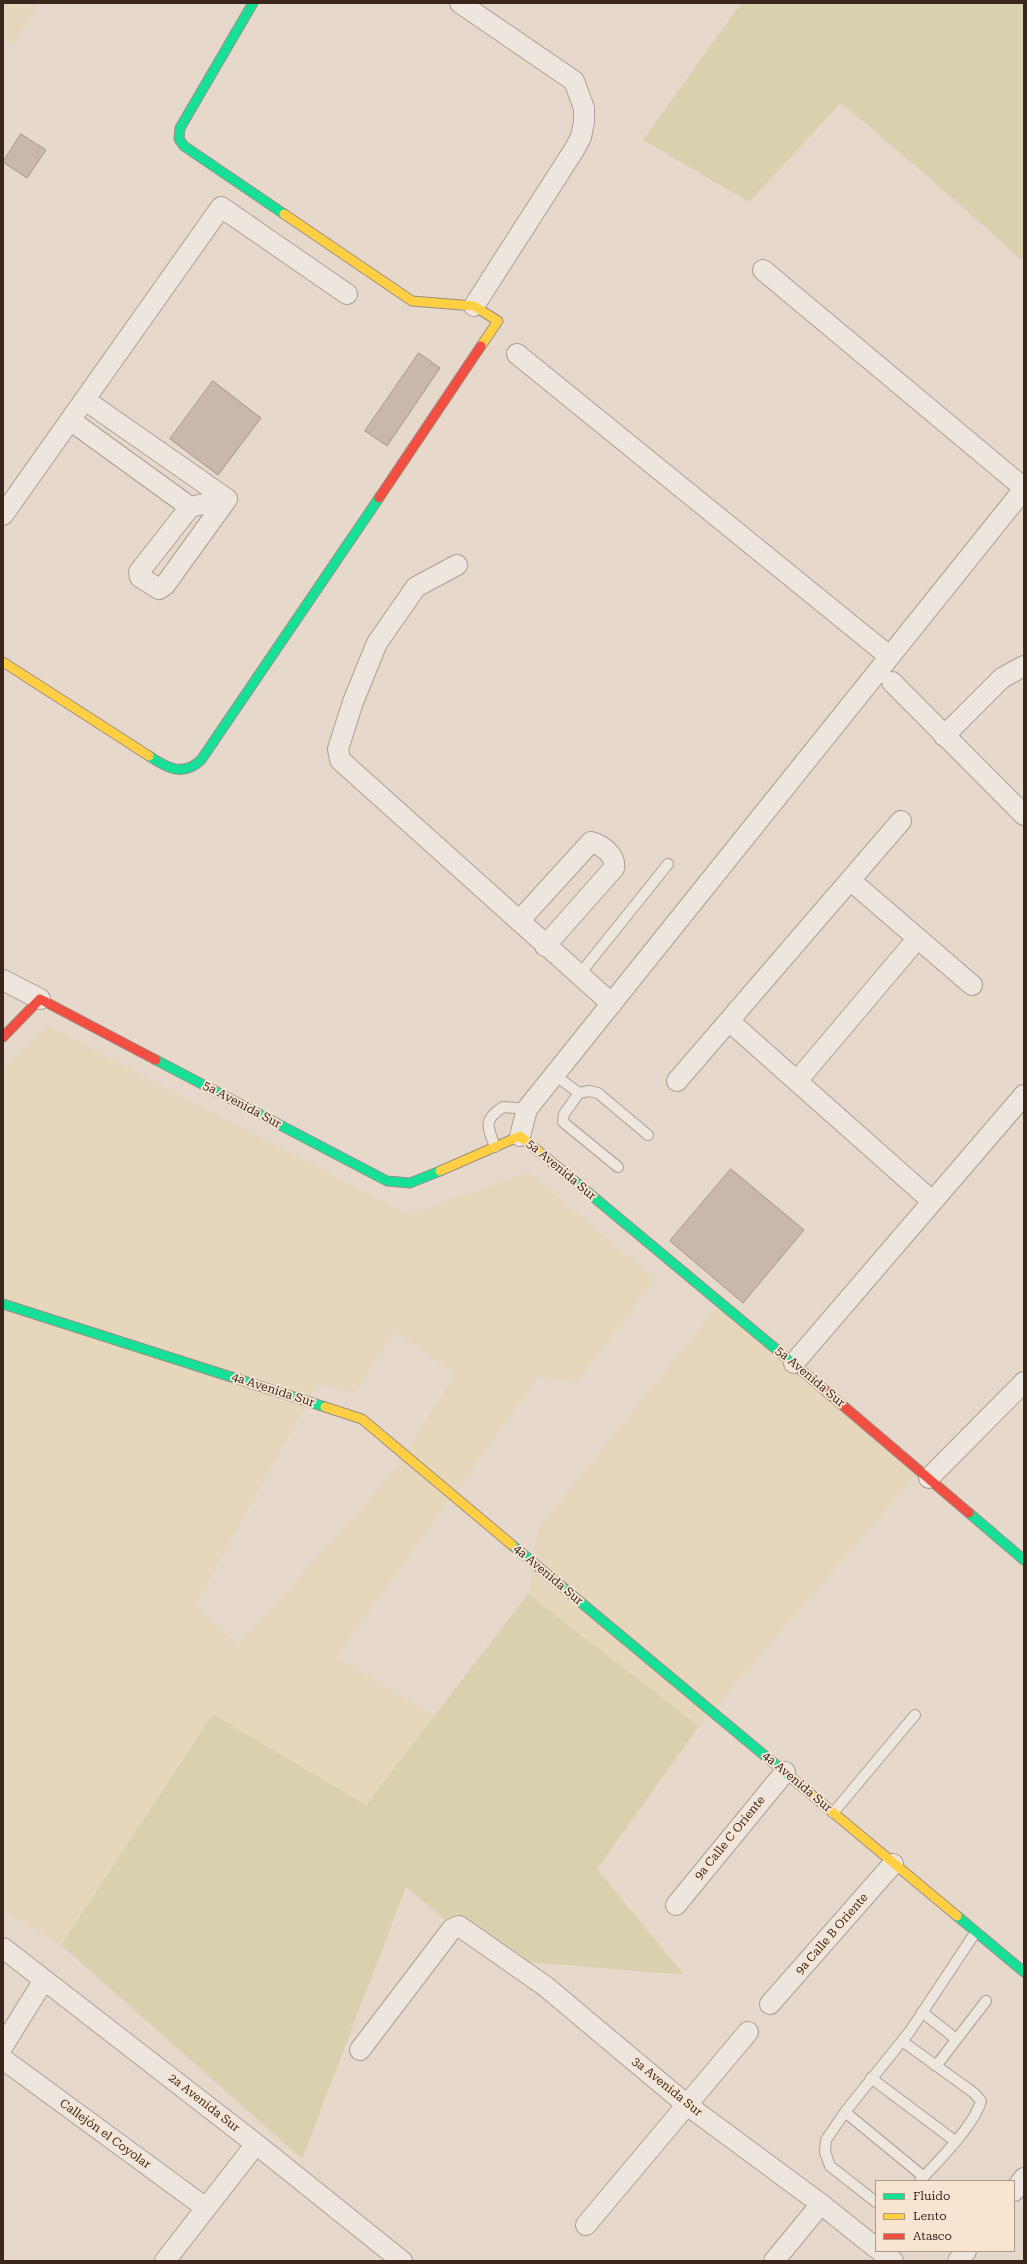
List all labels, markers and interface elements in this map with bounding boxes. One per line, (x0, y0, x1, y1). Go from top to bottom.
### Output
street label: 5a Avenida Sur (201, 1078, 283, 1132)
street label: 5a Avenida Sur (523, 1137, 599, 1203)
street label: 5a Avenida Sur (772, 1344, 848, 1410)
street label: 4a Avenida Sur (230, 1370, 316, 1410)
street label: 4a Avenida Sur (510, 1542, 586, 1608)
street label: 4a Avenida Sur (759, 1749, 835, 1815)
street label: 9a Calle C Oriente (692, 1793, 768, 1883)
street label: 9a Calle B Oriente (793, 1890, 871, 1978)
street label: 3a Avenida Sur (629, 2054, 705, 2120)
street label: 2a Avenida Sur (166, 2071, 242, 2135)
street label: Callejón el Coyolar (57, 2096, 153, 2172)
legend (875, 2180, 1015, 2252)
text: Fluido (913, 2189, 950, 2203)
text: Lento (913, 2209, 947, 2223)
text: Atasco (913, 2229, 952, 2243)

